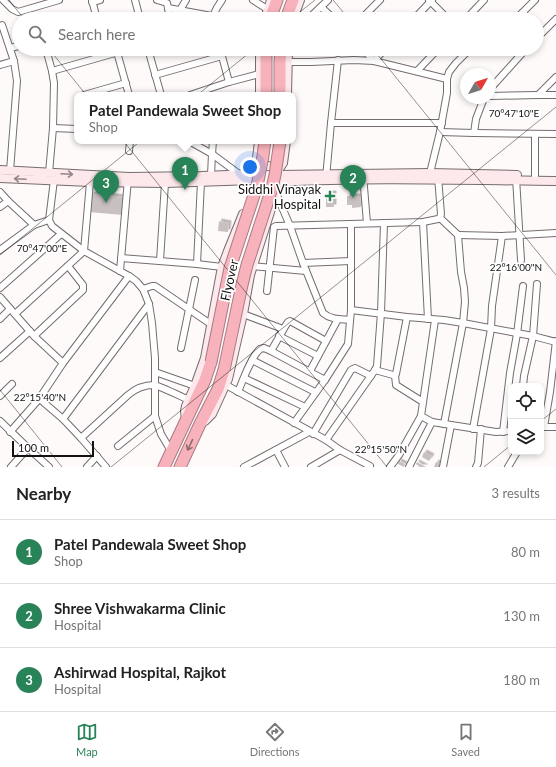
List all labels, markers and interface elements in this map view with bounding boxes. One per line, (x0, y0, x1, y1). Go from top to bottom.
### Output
search box (12, 12, 544, 56)
icon: search (26, 23, 48, 45)
text: Search here (58, 25, 135, 43)
north arrow (460, 68, 496, 104)
popup (74, 92, 296, 144)
text: Patel Pandewala Sweet Shop (89, 101, 281, 119)
text: 70°47'10"E (489, 107, 539, 119)
text: Shop (89, 119, 118, 135)
pin: 1 (172, 157, 198, 190)
your location (240, 157, 260, 177)
pin: 2 (340, 165, 366, 198)
one-way arrow (60, 170, 73, 177)
pin: 3 (93, 170, 119, 203)
one-way arrow (14, 175, 27, 182)
place label: Siddhi Vinayak Hospital (238, 181, 321, 212)
marker: Siddhi Vinayak Hospital (324, 190, 336, 202)
text: 70°47'00"E (17, 242, 67, 254)
street label: Flyover (216, 257, 242, 302)
text: 22°16'00"N (490, 261, 542, 273)
map controls (508, 383, 544, 455)
button: locate (508, 383, 544, 419)
text: 22°15'40"N (14, 391, 66, 403)
button: layers (508, 419, 544, 455)
scale bar (12, 439, 94, 458)
one-way arrow (186, 439, 193, 451)
text: 100 m (18, 441, 49, 454)
text: 22°15'50"N (355, 443, 407, 455)
text: Nearby (16, 483, 71, 504)
text: 3 results (492, 485, 540, 501)
text: Patel Pandewala Sweet Shop (54, 535, 246, 553)
text: 1 (25, 544, 33, 560)
text: 80 m (511, 544, 540, 560)
text: Shop (54, 553, 83, 569)
text: Shree Vishwakarma Clinic (54, 599, 226, 617)
text: 2 (25, 608, 33, 624)
text: 130 m (503, 608, 540, 624)
text: Hospital (54, 617, 101, 633)
text: Ashirwad Hospital, Rajkot (54, 663, 226, 681)
text: 3 (25, 672, 33, 688)
text: 180 m (503, 672, 540, 688)
text: Hospital (54, 681, 101, 697)
tab: Map (76, 721, 98, 758)
tab: Directions (250, 721, 299, 758)
tab: Saved (451, 721, 480, 758)

